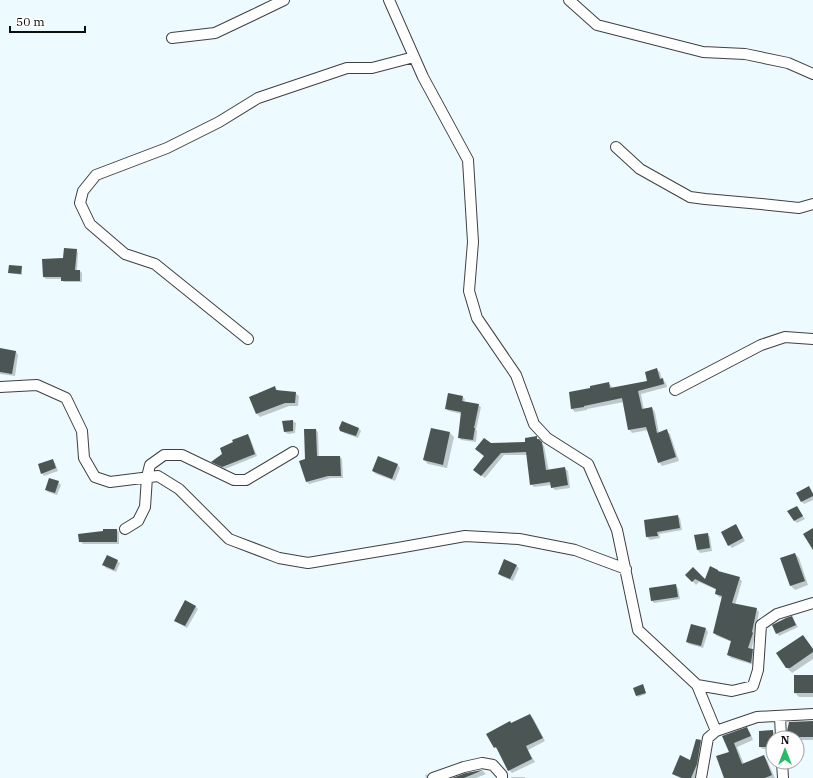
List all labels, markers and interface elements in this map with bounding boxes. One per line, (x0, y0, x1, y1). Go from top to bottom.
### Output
scale bar (10, 8, 85, 34)
text: 50 m (16, 14, 45, 29)
north arrow (765, 730, 805, 770)
text: N (781, 733, 790, 747)

